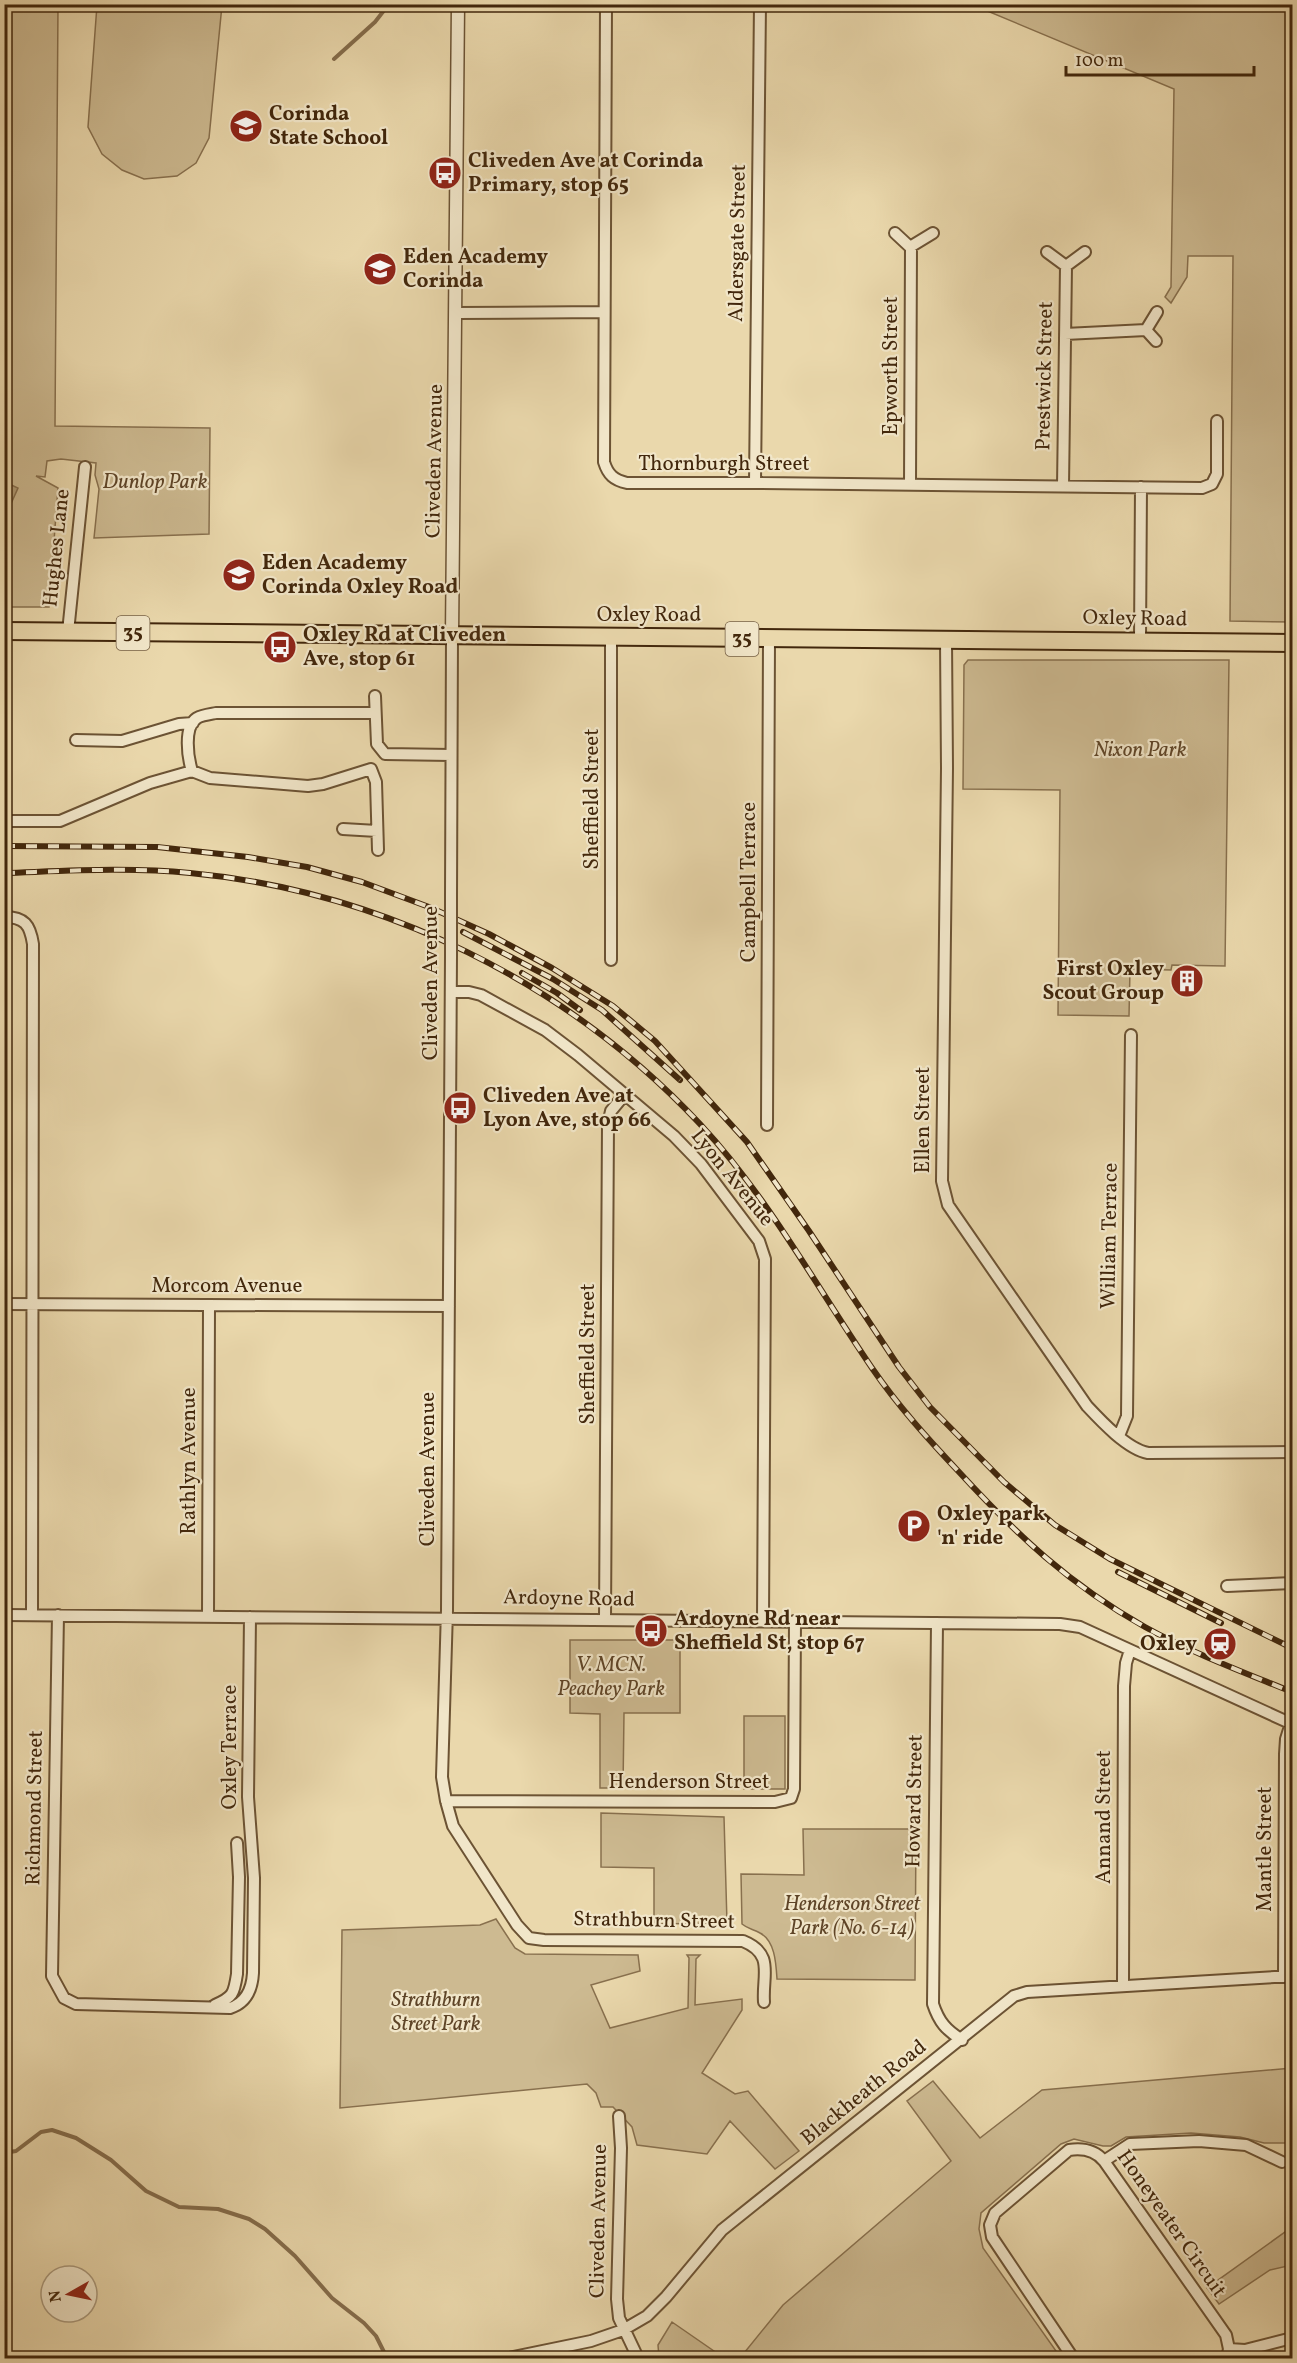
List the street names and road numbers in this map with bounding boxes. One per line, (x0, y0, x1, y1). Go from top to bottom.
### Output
street label: Aldersgate Street (722, 164, 754, 322)
street label: Epworth Street (877, 296, 906, 436)
street label: Prestwick Street (1029, 301, 1061, 451)
street label: Cliveden Avenue (419, 384, 451, 538)
street label: Thornburgh Street (638, 450, 810, 479)
street label: Hughes Lane (36, 487, 78, 609)
street label: Oxley Road (597, 601, 701, 630)
street label: Oxley Road (1082, 604, 1188, 634)
road number: 35 (116, 616, 150, 650)
road number: 35 (726, 622, 758, 656)
street label: Sheffield Street (578, 728, 607, 870)
street label: Campbell Terrace (735, 802, 764, 962)
street label: Cliveden Avenue (417, 906, 446, 1060)
street label: Ellen Street (909, 1067, 938, 1173)
street label: Lyon Avenue (684, 1123, 780, 1233)
street label: William Terrace (1094, 1163, 1126, 1309)
street label: Morcom Avenue (151, 1272, 303, 1301)
street label: Sheffield Street (574, 1283, 603, 1425)
street label: Rathlyn Avenue (175, 1387, 204, 1535)
street label: Cliveden Avenue (414, 1392, 443, 1546)
street label: Ardoyne Road (503, 1583, 635, 1615)
street label: Oxley Terrace (216, 1685, 245, 1809)
street label: Richmond Street (19, 1730, 51, 1886)
street label: Howard Street (899, 1734, 931, 1868)
street label: Annand Street (1090, 1750, 1119, 1884)
street label: Henderson Street (609, 1768, 769, 1797)
street label: Mantle Street (1251, 1786, 1280, 1912)
street label: Strathburn Street (573, 1905, 735, 1937)
street label: Blackheath Road (795, 2033, 933, 2153)
street label: Cliveden Avenue (583, 2144, 615, 2298)
street label: Honeyeater Circuit (1109, 2144, 1233, 2304)

